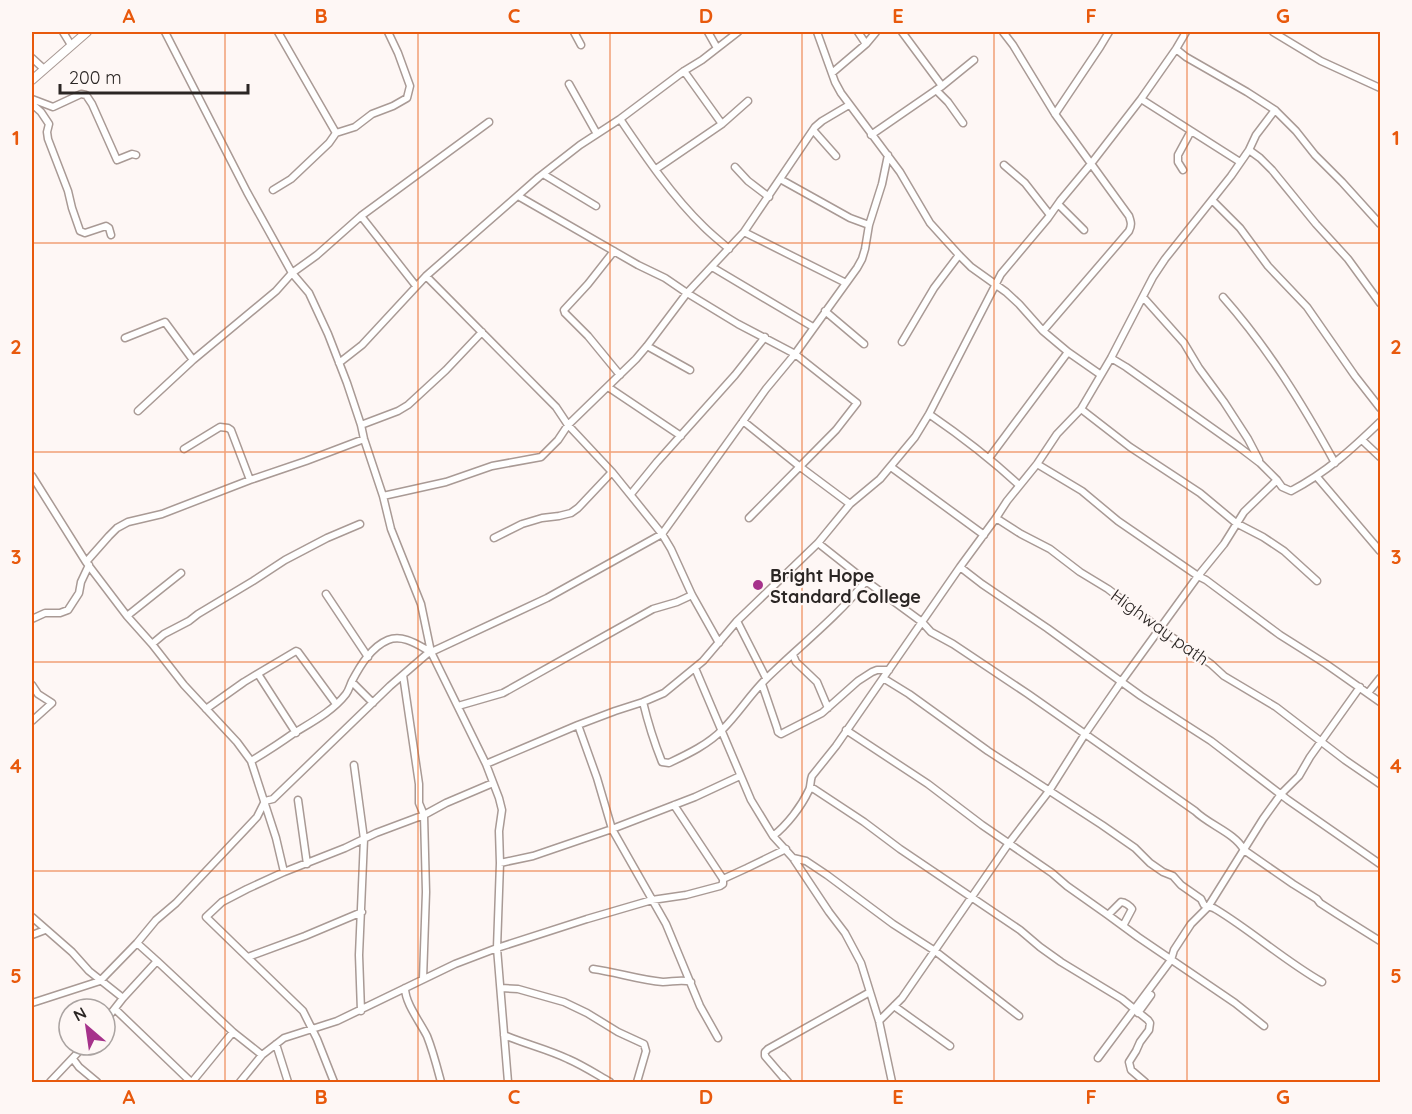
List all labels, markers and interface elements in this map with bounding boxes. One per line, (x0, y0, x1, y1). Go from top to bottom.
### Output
text: A (123, 3, 136, 28)
text: B (314, 3, 328, 28)
text: C (508, 3, 521, 28)
text: D (699, 3, 713, 28)
text: E (892, 3, 904, 28)
text: F (1085, 3, 1097, 28)
text: G (1276, 3, 1290, 28)
scale bar (60, 57, 248, 95)
text: 200 m (69, 66, 122, 89)
text: 1 (12, 125, 20, 150)
text: 1 (1392, 125, 1400, 150)
text: 2 (10, 334, 22, 359)
text: 2 (1390, 334, 1402, 359)
text: 3 (11, 544, 21, 569)
text: 3 (1391, 544, 1401, 569)
place label: Bright Hope Standard College (770, 564, 921, 608)
marker: Bright Hope Standard College (751, 578, 765, 592)
street label: Highway path (1106, 584, 1214, 670)
text: 4 (10, 753, 22, 778)
text: 4 (1390, 753, 1402, 778)
text: 5 (10, 963, 22, 988)
text: 5 (1390, 963, 1402, 988)
north arrow (57, 997, 117, 1057)
text: N (70, 1002, 90, 1025)
text: A (123, 1084, 136, 1109)
text: B (314, 1084, 328, 1109)
text: C (508, 1084, 521, 1109)
text: D (699, 1084, 713, 1109)
text: E (892, 1084, 904, 1109)
text: F (1085, 1084, 1097, 1109)
text: G (1276, 1084, 1290, 1109)

